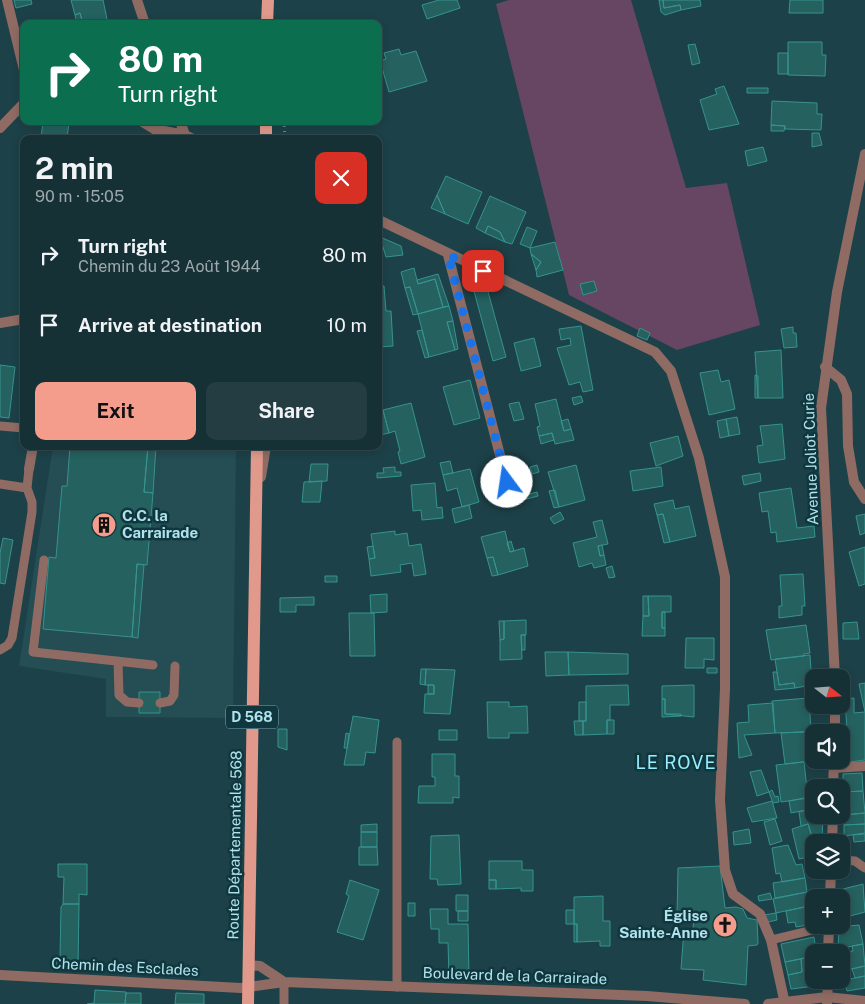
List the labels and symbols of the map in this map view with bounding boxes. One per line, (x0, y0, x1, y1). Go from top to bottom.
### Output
pin (462, 250, 504, 292)
street label: Avenue Joliot Curie (800, 393, 821, 525)
position arrow (480, 455, 532, 507)
place label: C.C. la Carrairade (122, 507, 198, 541)
building icon: C.C. la Carrairade (91, 512, 117, 538)
north arrow (805, 669, 850, 714)
road number: D 568 (226, 706, 278, 729)
street label: Route Départementale 568 (224, 750, 245, 940)
district label: LE ROVE (635, 752, 717, 773)
place label: Église Sainte-Anne (619, 907, 708, 941)
church icon: Église Sainte-Anne (712, 912, 738, 938)
street label: Chemin des Esclades (51, 954, 199, 979)
street label: Boulevard de la Carrairade (423, 964, 608, 987)

